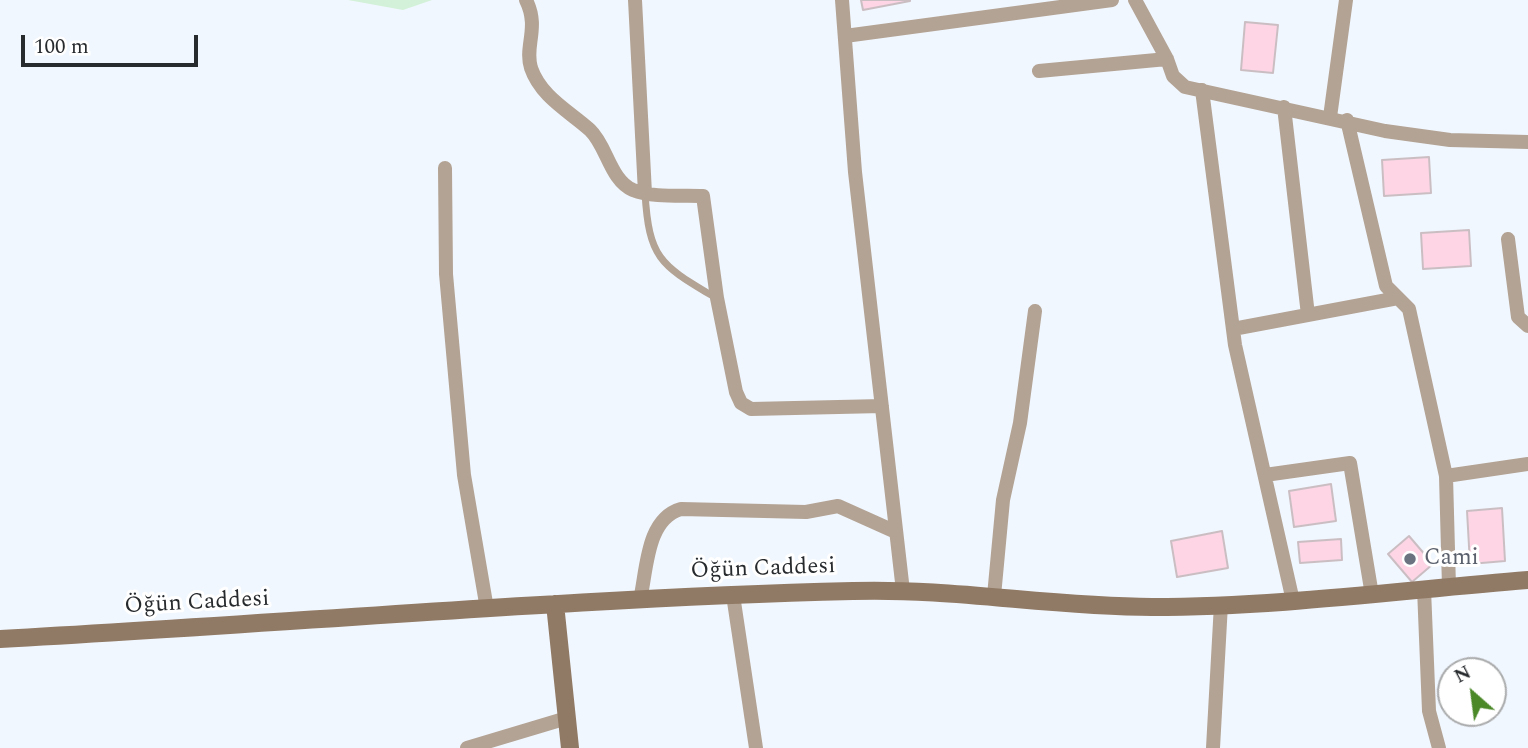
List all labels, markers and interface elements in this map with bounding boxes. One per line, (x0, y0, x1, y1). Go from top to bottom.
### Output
scale bar (24, 21, 201, 65)
text: 100 m (34, 31, 89, 63)
place label: Cami (1424, 545, 1479, 573)
marker: Cami (1402, 551, 1418, 567)
street label: Öğün Caddesi (690, 554, 836, 586)
street label: Öğün Caddesi (124, 586, 270, 622)
north arrow (1437, 657, 1507, 727)
text: N (1449, 658, 1476, 691)

